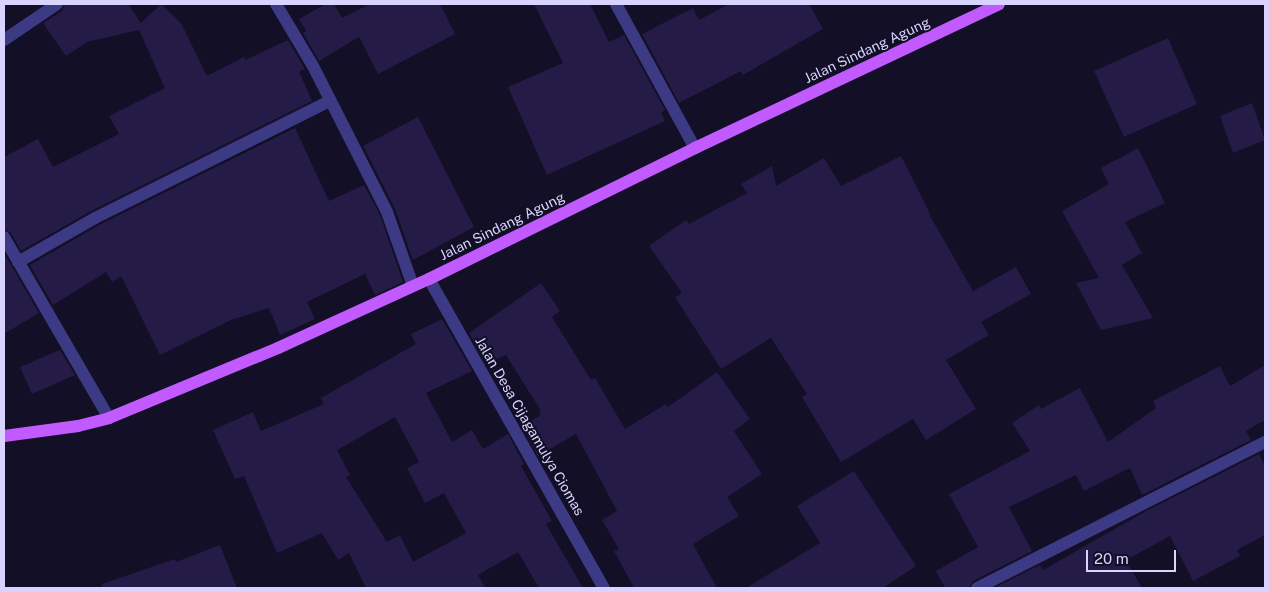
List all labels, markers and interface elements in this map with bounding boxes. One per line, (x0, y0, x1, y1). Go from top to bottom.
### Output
street label: Jalan Sindang Agung (801, 13, 933, 87)
street label: Jalan Sindang Agung (437, 188, 567, 264)
street label: Jalan Desa Cijagamulya Ciomas (472, 334, 588, 518)
scale bar (1089, 540, 1179, 572)
text: 20 m (1094, 550, 1129, 567)

